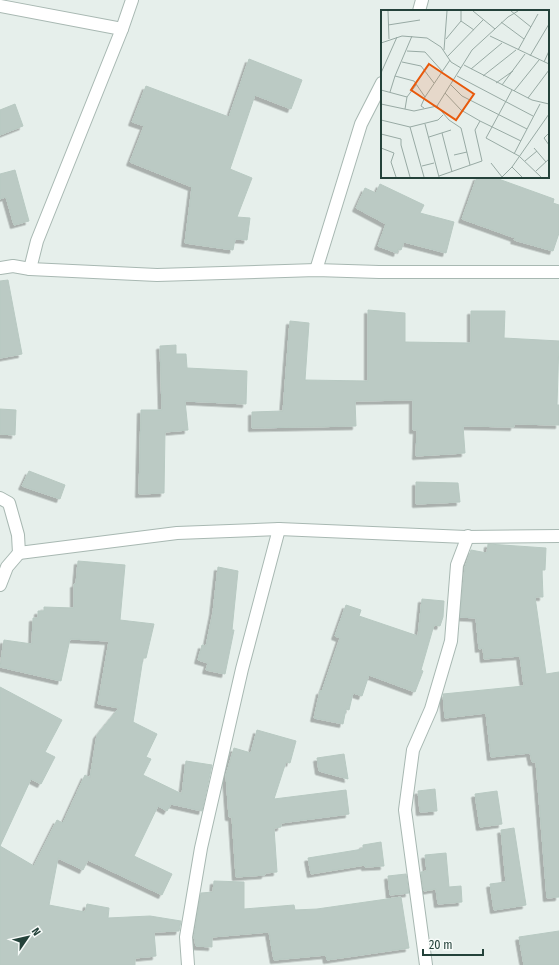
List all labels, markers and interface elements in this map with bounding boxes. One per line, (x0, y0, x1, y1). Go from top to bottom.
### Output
inset map (381, 10, 549, 178)
north arrow (8, 917, 48, 957)
text: N (29, 925, 43, 938)
scale bar (423, 931, 483, 957)
text: 20 m (429, 938, 453, 952)

